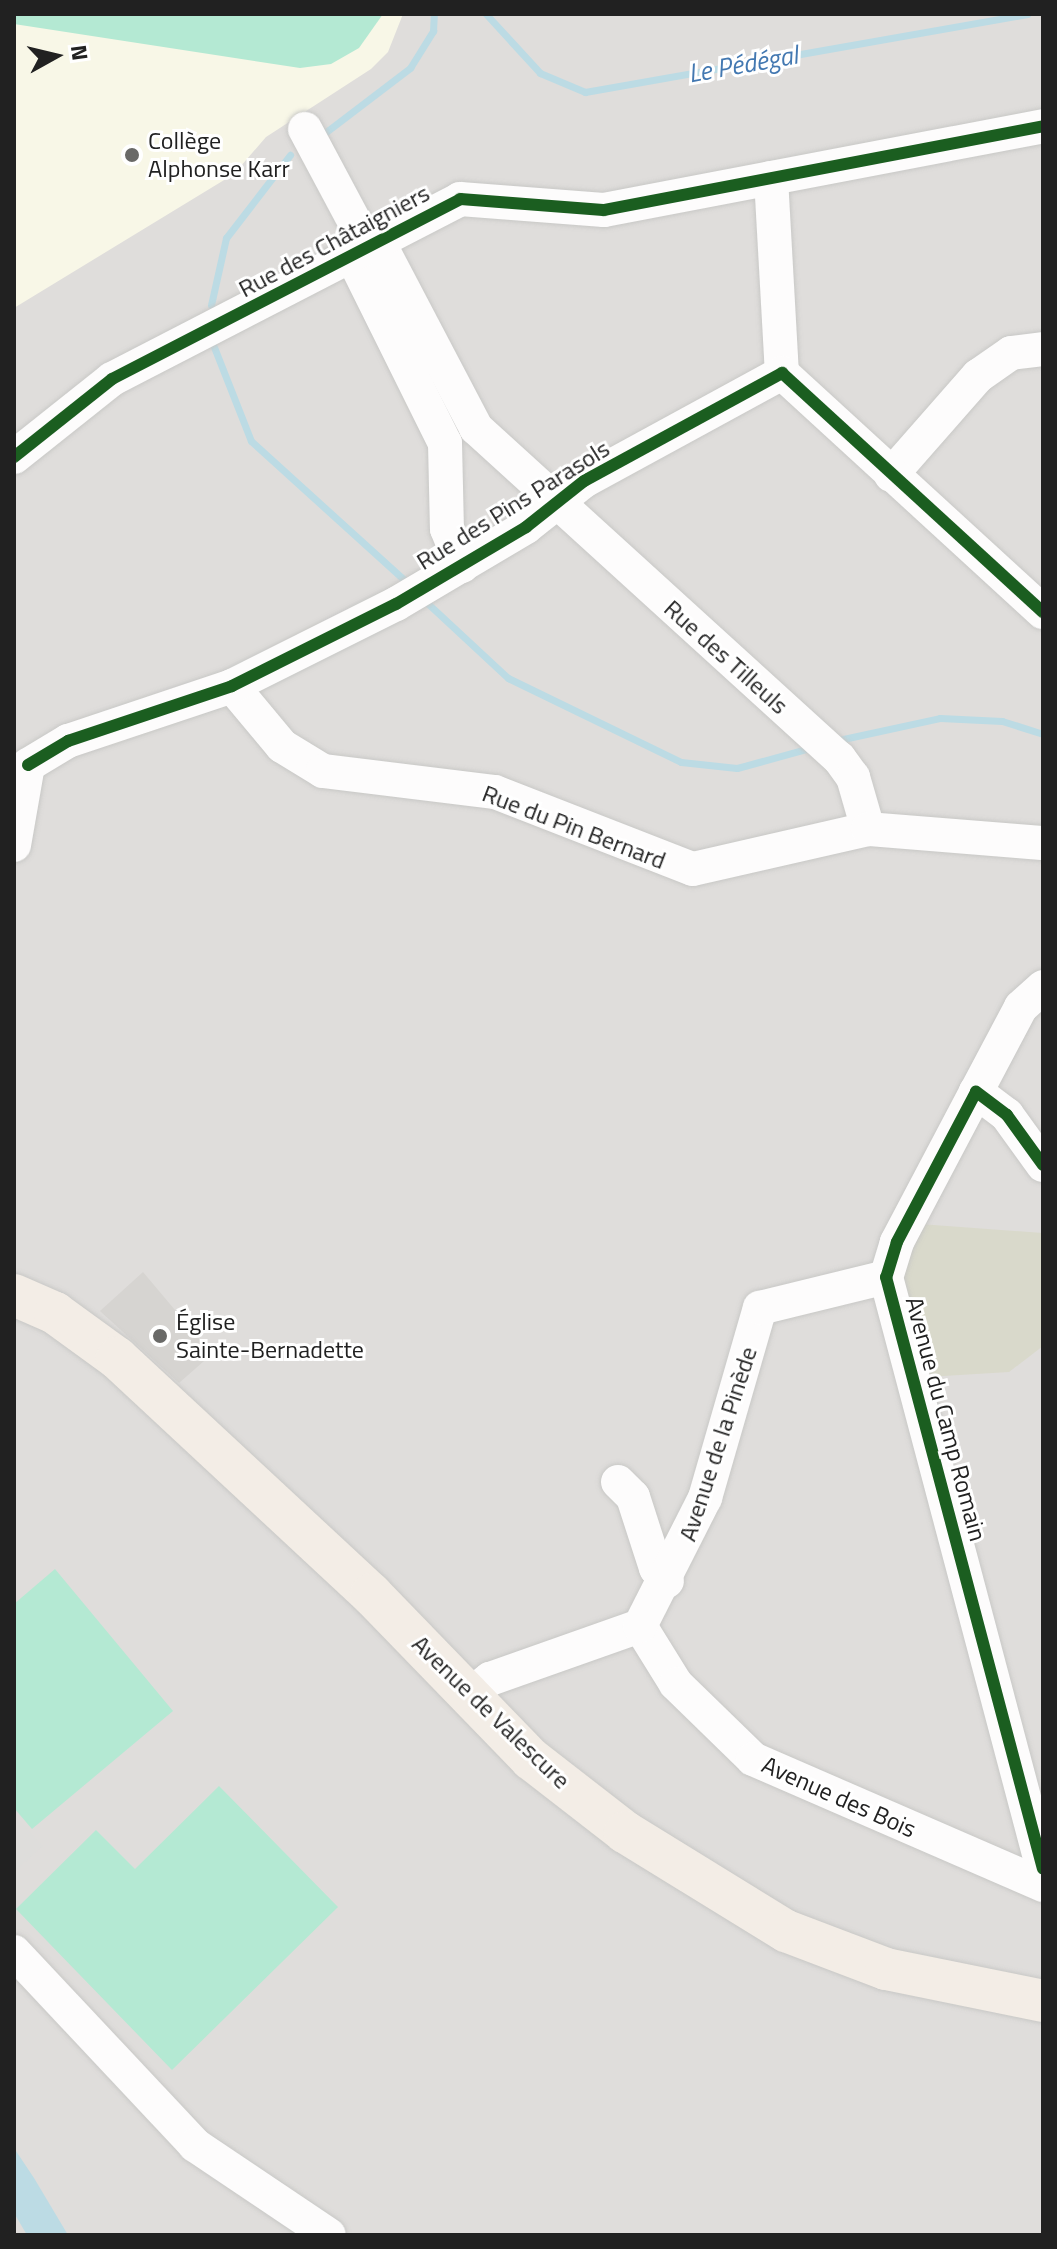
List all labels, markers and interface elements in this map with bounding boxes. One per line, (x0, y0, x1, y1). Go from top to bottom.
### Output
north arrow (16, 16, 96, 96)
water label: Le Pédégal (686, 39, 800, 89)
text: N (62, 43, 98, 63)
place label: Collège Alphonse Karr (148, 127, 290, 183)
marker: Collège Alphonse Karr (123, 146, 141, 164)
street label: Rue des Châtaigniers (234, 179, 434, 303)
street label: Rue des Pins Parasols (411, 434, 615, 576)
street label: Rue des Tilleuls (658, 594, 794, 720)
street label: Rue du Pin Bernard (478, 779, 670, 875)
street label: Avenue du Camp Romain (900, 1294, 992, 1544)
place label: Église Sainte-Bernadette (176, 1308, 364, 1364)
marker: Église Sainte-Bernadette (151, 1327, 169, 1345)
street label: Avenue de la Pinède (673, 1343, 763, 1545)
street label: Avenue de Valescure (406, 1629, 576, 1795)
street label: Avenue des Bois (758, 1750, 920, 1844)

